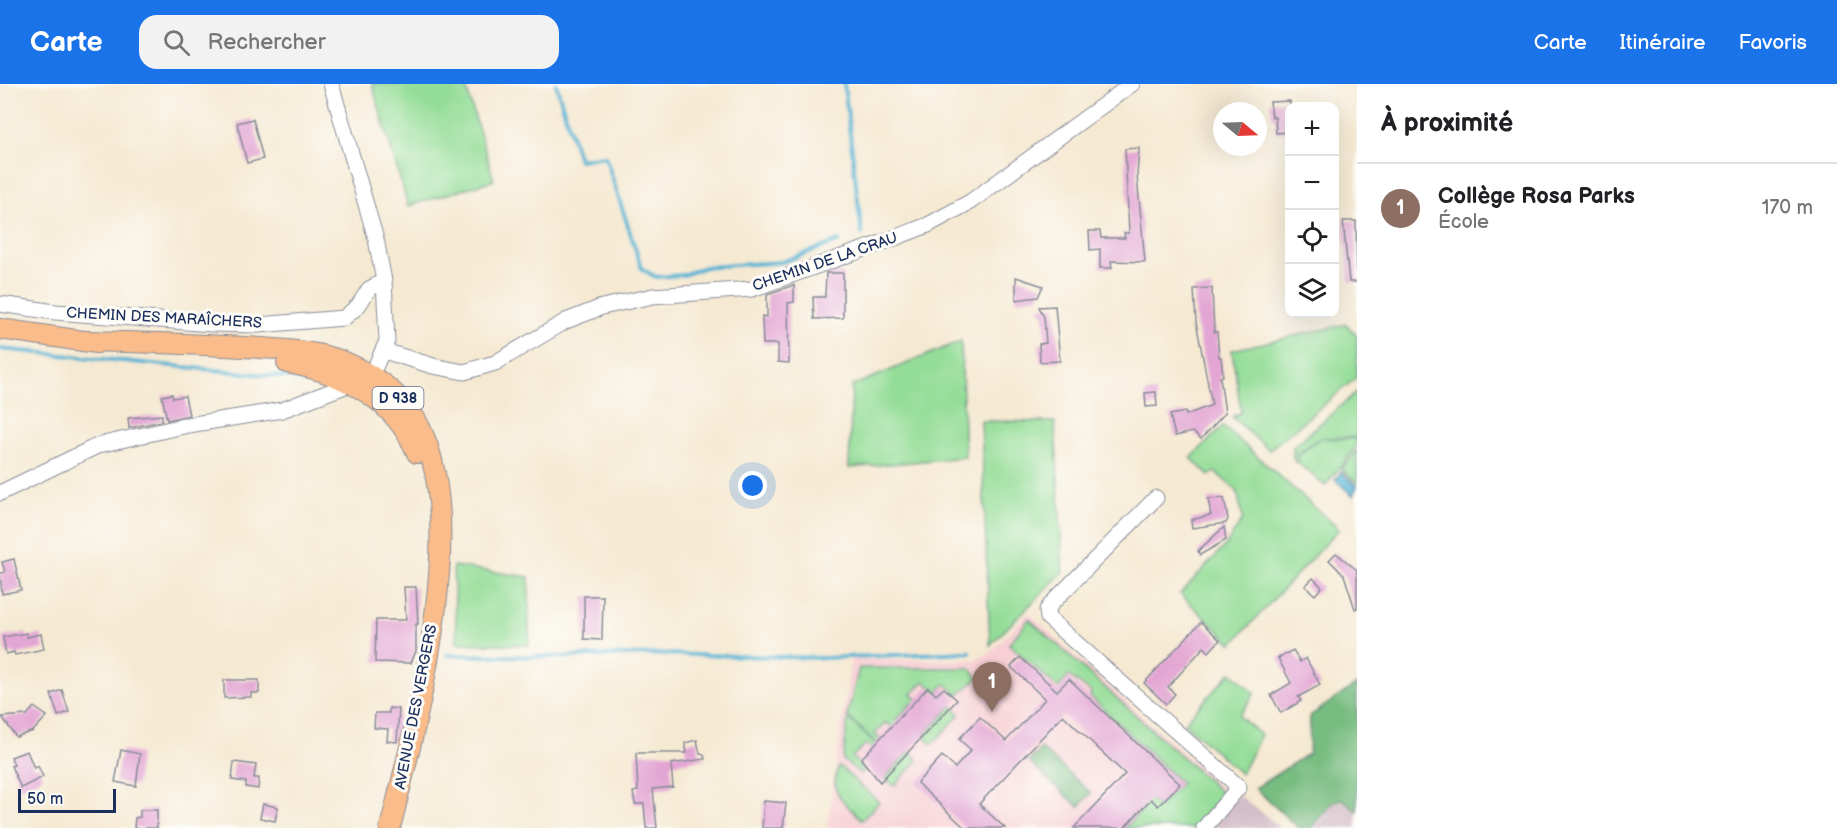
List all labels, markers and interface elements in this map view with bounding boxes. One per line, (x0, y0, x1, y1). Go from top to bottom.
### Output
search box (139, 15, 559, 69)
text: Carte (30, 26, 103, 59)
icon: search (160, 26, 193, 59)
text: Rechercher (208, 29, 326, 56)
text: Carte (1534, 30, 1587, 55)
text: Itinéraire (1620, 30, 1706, 55)
text: Favoris (1739, 30, 1807, 55)
north arrow (1213, 102, 1267, 156)
map controls (1285, 102, 1339, 318)
button: + (1285, 102, 1339, 156)
text: À proximité (1381, 108, 1513, 139)
button: − (1285, 156, 1339, 210)
text: Collège Rosa Parks (1438, 183, 1635, 210)
text: 1 (1396, 196, 1405, 220)
text: 170 m (1762, 196, 1813, 220)
button: locate (1285, 210, 1339, 264)
text: École (1438, 210, 1489, 234)
street label: CHEMIN DE LA CRAU (750, 228, 900, 296)
button: layers (1285, 264, 1339, 318)
street label: CHEMIN DES MARAÎCHERS (66, 303, 262, 333)
road number: D 938 (372, 387, 424, 409)
your location (738, 471, 767, 500)
street label: AVENUE DES VERGERS (391, 623, 441, 791)
pin: 1 (972, 662, 1012, 712)
scale bar (18, 786, 116, 814)
text: 50 m (27, 790, 63, 809)

